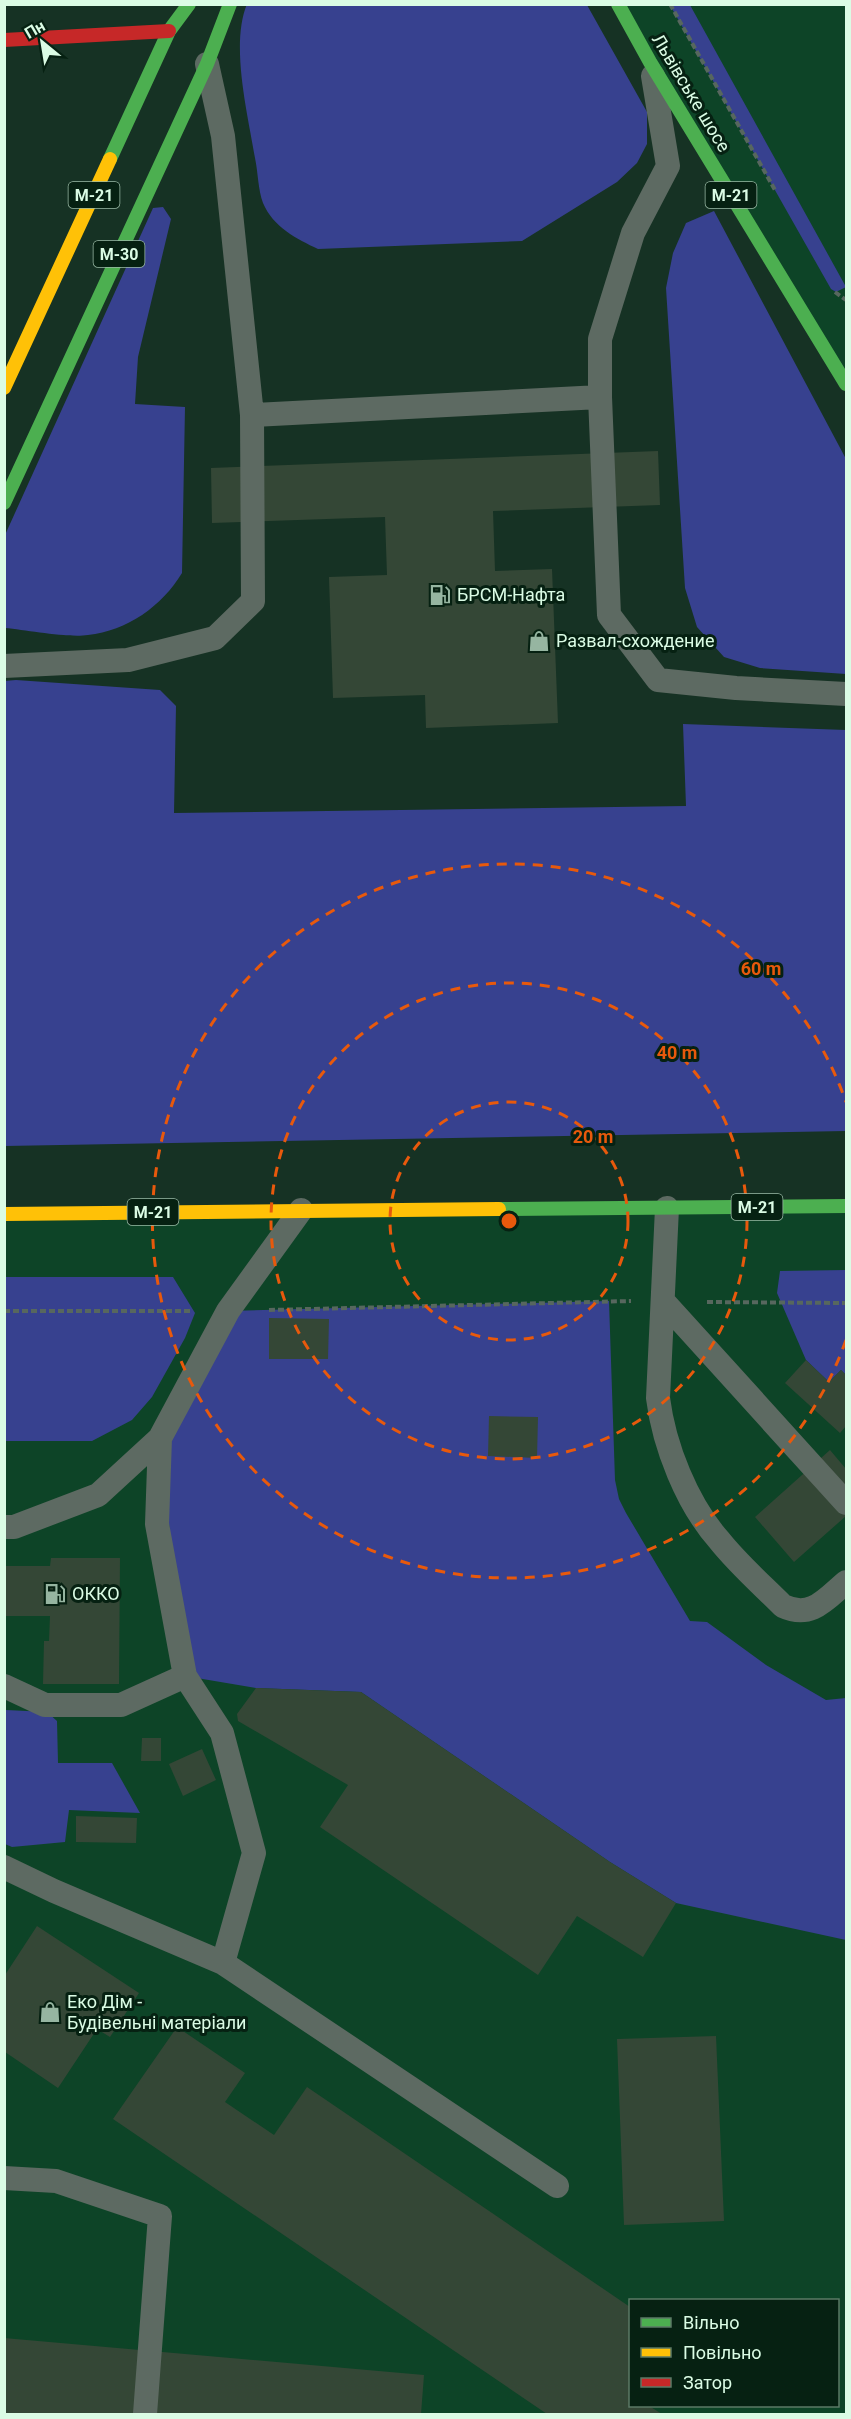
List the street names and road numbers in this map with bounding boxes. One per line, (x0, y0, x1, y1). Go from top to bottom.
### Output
street label: Львівське шосе (648, 30, 735, 156)
road number: М-21 (68, 182, 119, 208)
road number: М-21 (706, 182, 756, 208)
road number: М-30 (94, 241, 144, 267)
road number: М-21 (732, 1194, 783, 1220)
road number: М-21 (128, 1199, 178, 1225)

